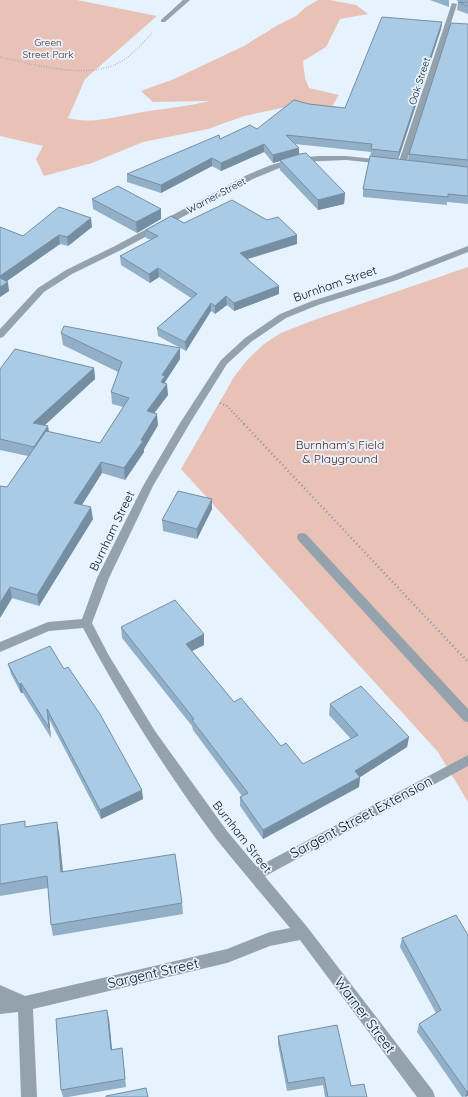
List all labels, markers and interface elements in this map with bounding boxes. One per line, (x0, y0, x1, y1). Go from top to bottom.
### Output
park label: Green Street Park (22, 36, 74, 61)
street label: Oak Street (406, 55, 433, 107)
street label: Warner Street (185, 174, 248, 216)
street label: Burnham Street (291, 262, 379, 305)
park label: Burnham's Field & Playground (296, 437, 384, 466)
street label: Burnham Street (86, 488, 137, 573)
street label: Sargent Street Extension (287, 772, 435, 862)
street label: Burnham Street (210, 798, 275, 876)
street label: Sargent Street (106, 954, 200, 992)
street label: Warner Street (331, 973, 400, 1057)

